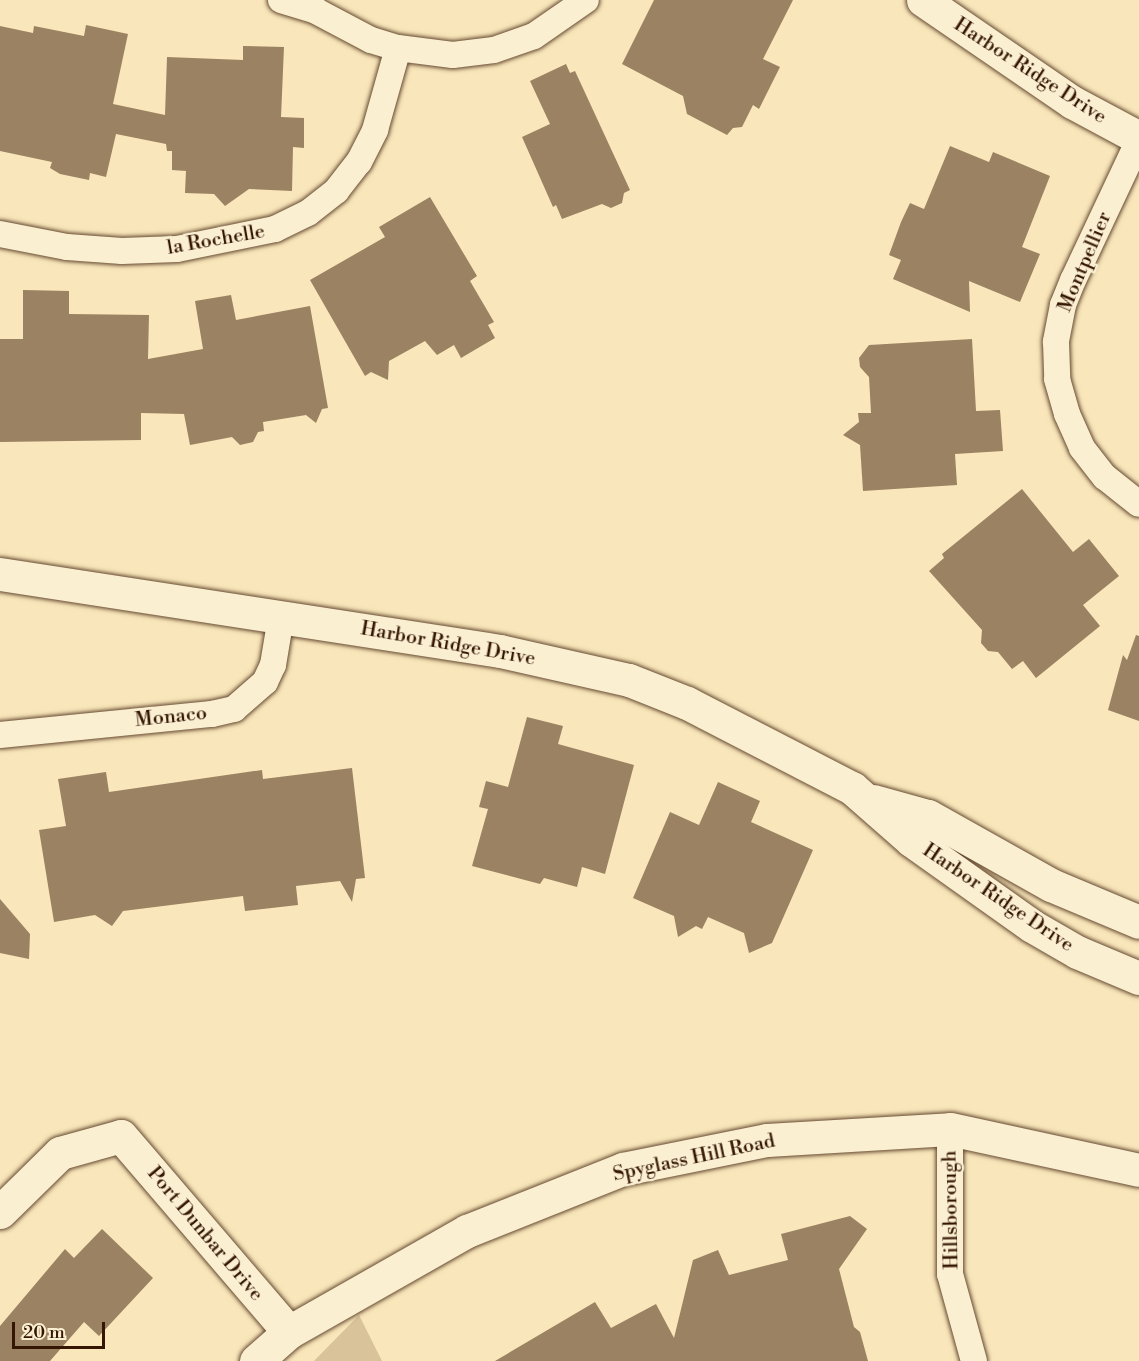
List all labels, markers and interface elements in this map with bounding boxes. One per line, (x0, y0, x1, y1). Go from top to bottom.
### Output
street label: Harbor Ridge Drive (949, 13, 1111, 129)
street label: Montpellier (1053, 208, 1117, 316)
street label: la Rochelle (165, 220, 267, 260)
street label: Harbor Ridge Drive (359, 617, 537, 671)
street label: Monaco (134, 701, 208, 733)
street label: Harbor Ridge Drive (918, 839, 1078, 957)
street label: Spyglass Hill Road (611, 1129, 777, 1187)
street label: Hillsborough (938, 1150, 964, 1270)
street label: Port Dunbar Drive (142, 1162, 268, 1306)
scale bar (15, 1310, 108, 1348)
text: 20 m (23, 1321, 65, 1344)

